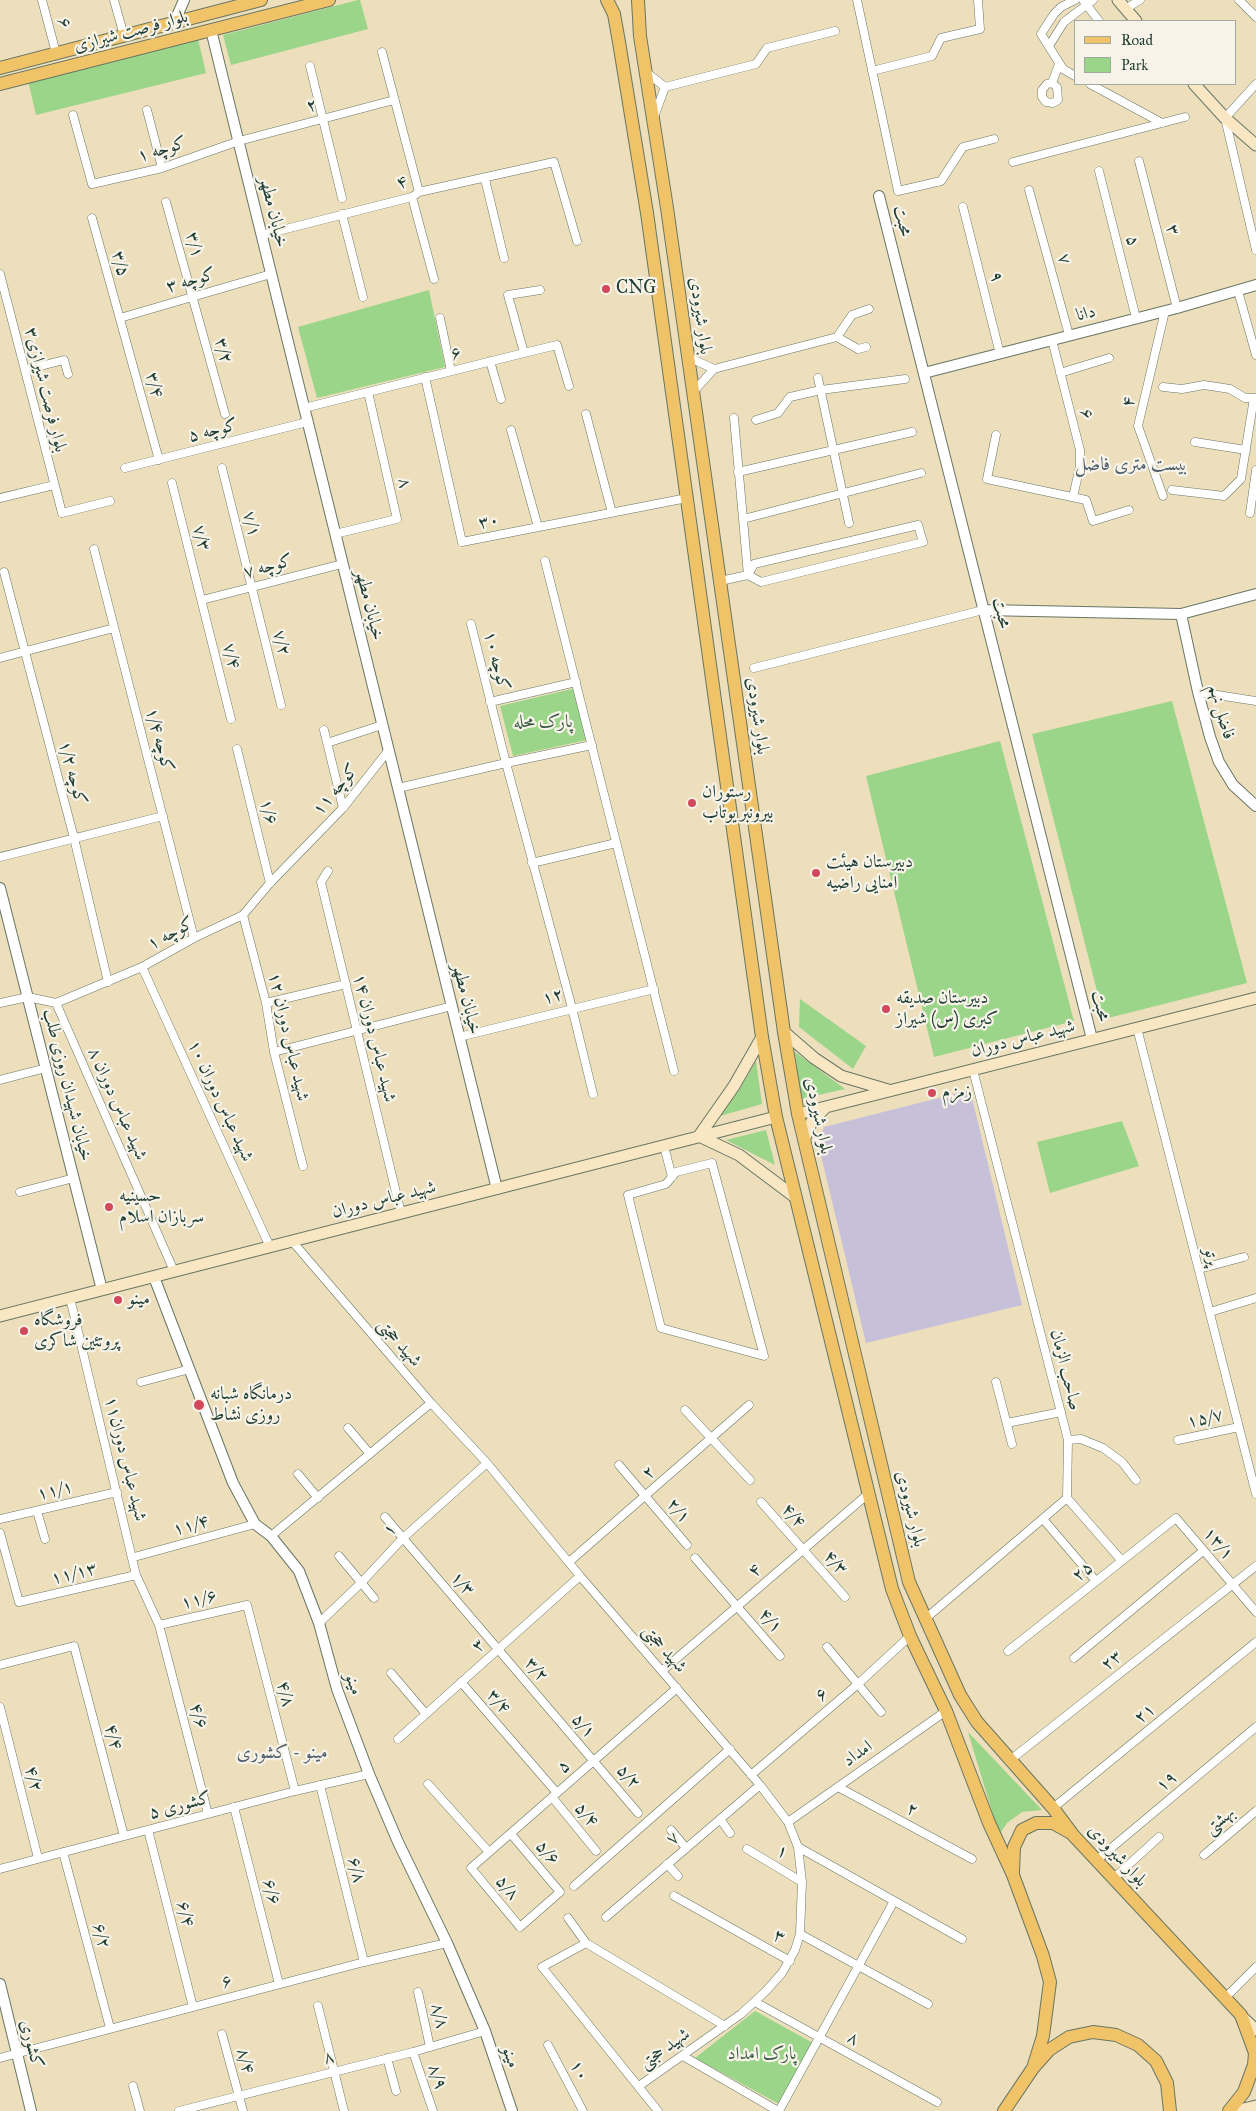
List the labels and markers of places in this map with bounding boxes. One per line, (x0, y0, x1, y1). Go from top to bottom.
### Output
place label: CNG (616, 278, 656, 300)
marker: CNG (600, 283, 612, 295)
place label: رستوران بیرونبر یوتاب (702, 782, 774, 824)
marker: رستوران بیرونبر یوتاب (686, 797, 698, 809)
place label: دبیرستان هیئت امنایی راضیه (826, 852, 913, 894)
marker: دبیرستان هیئت امنایی راضیه (810, 867, 822, 879)
place label: دبیرستان صدیقه کبری (س) شیراز (896, 988, 998, 1030)
marker: دبیرستان صدیقه کبری (س) شیراز (880, 1003, 892, 1015)
place label: زمزم (942, 1082, 972, 1104)
marker: زمزم (926, 1087, 938, 1099)
place label: حسینیه سربازان اسلام (119, 1186, 204, 1228)
marker: حسینیه سربازان اسلام (103, 1201, 115, 1213)
place label: مینو (128, 1289, 150, 1311)
marker: مینو (112, 1294, 124, 1306)
place label: فروشگاه پروتئین شاکری (34, 1310, 119, 1352)
marker: فروشگاه پروتئین شاکری (18, 1325, 30, 1337)
place label: درمانگاه شبانه روزی نشاط (210, 1384, 292, 1426)
marker: درمانگاه شبانه روزی نشاط (192, 1398, 206, 1412)

